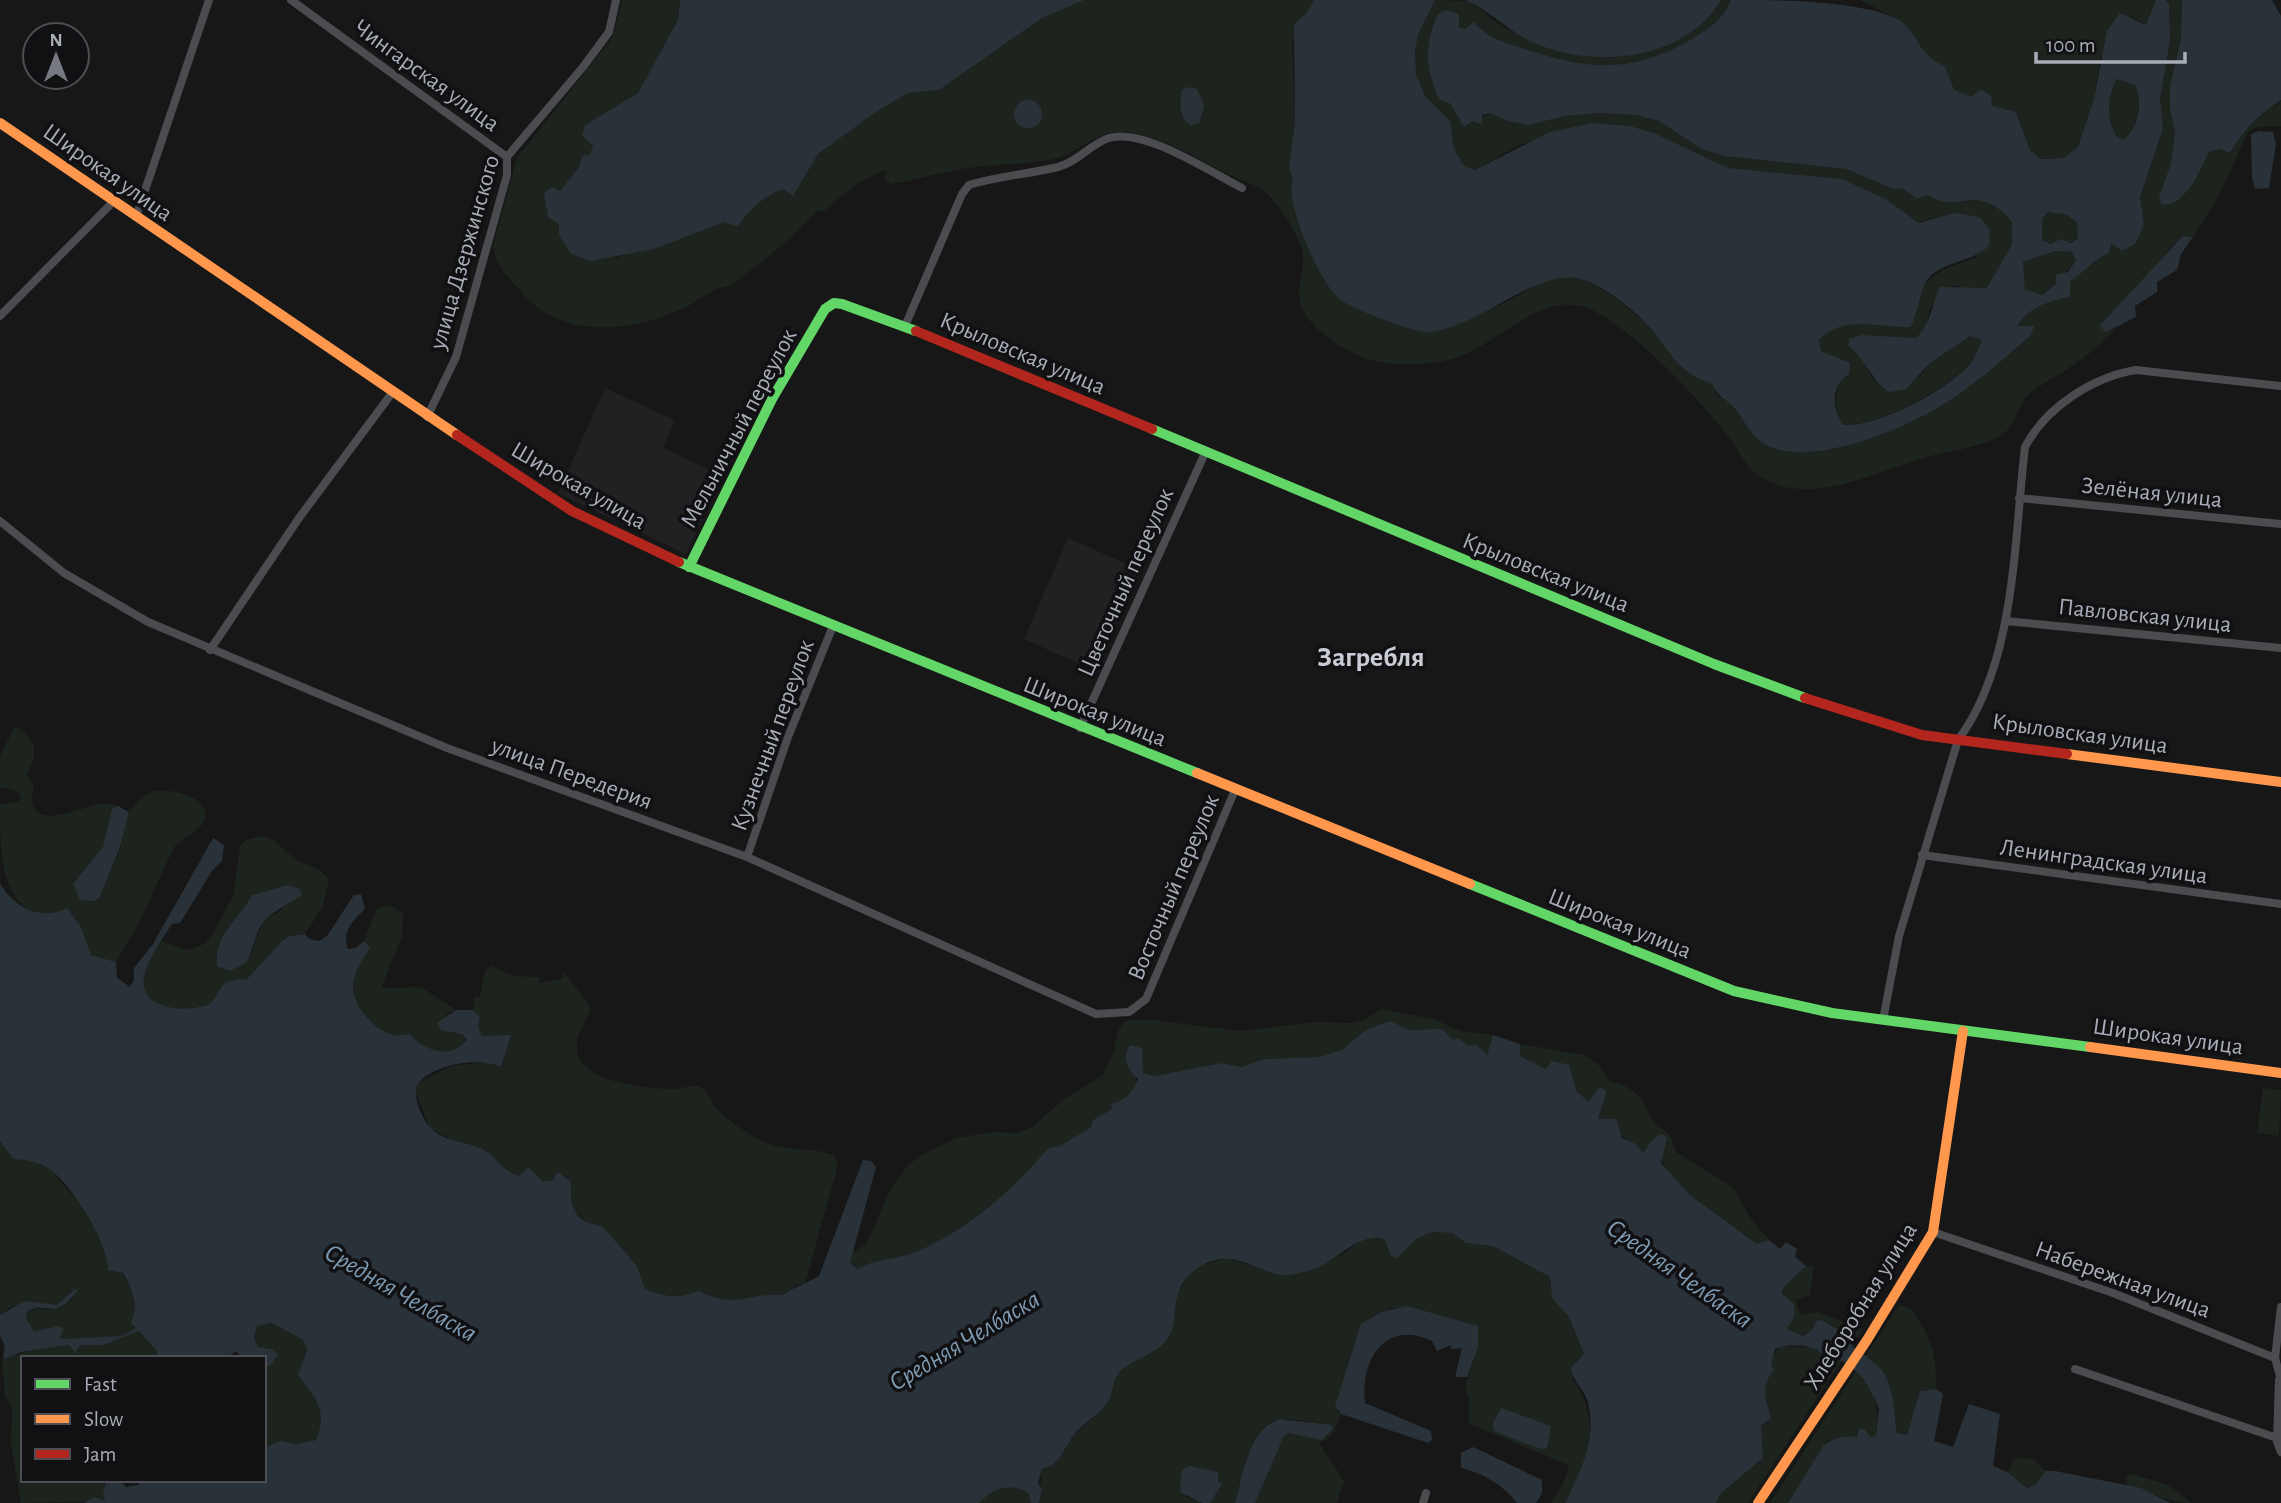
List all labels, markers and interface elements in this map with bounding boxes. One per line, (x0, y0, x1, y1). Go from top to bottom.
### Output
street label: Чингарская улица (349, 15, 504, 137)
north arrow (21, 21, 91, 91)
scale bar (2036, 21, 2185, 65)
text: N (49, 31, 63, 50)
text: 100 m (2046, 35, 2096, 56)
street label: Широкая улица (38, 119, 177, 226)
street label: улица Дзержинского (425, 152, 504, 353)
street label: Крыловская улица (936, 308, 1109, 400)
street label: Мельничный переулок (676, 325, 801, 532)
street label: Широкая улица (507, 437, 650, 534)
street label: Зелёная улица (2080, 474, 2223, 512)
street label: Цветочный переулок (1074, 485, 1178, 680)
street label: Крыловская улица (1459, 529, 1632, 617)
street label: Павловская улица (2057, 595, 2233, 637)
street label: Кузнечный переулок (727, 637, 819, 834)
district label: Загребля (1317, 644, 1425, 672)
street label: Широкая улица (1020, 672, 1170, 752)
street label: Крыловская улица (1990, 710, 2169, 758)
street label: улица Передерия (487, 733, 655, 814)
street label: Восточный переулок (1124, 791, 1224, 984)
street label: Ленинградская улица (1999, 836, 2209, 888)
street label: Широкая улица (1545, 884, 1695, 964)
street label: Широкая улица (2091, 1015, 2245, 1059)
water label: Средняя Челбаска (1602, 1214, 1757, 1333)
street label: Хлеборобная улица (1800, 1219, 1922, 1394)
street label: Набережная улица (2032, 1237, 2214, 1323)
water label: Средняя Челбаска (320, 1239, 481, 1347)
water label: Средняя Челбаска (885, 1286, 1044, 1396)
legend (21, 1356, 266, 1482)
text: Fast (84, 1374, 117, 1395)
text: Slow (84, 1409, 123, 1430)
text: Jam (84, 1444, 116, 1465)

